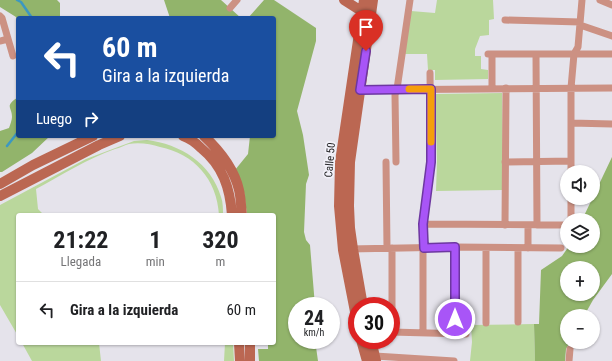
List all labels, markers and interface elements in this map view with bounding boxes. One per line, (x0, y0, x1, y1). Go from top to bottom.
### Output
pin (349, 10, 383, 51)
icon: arrive (355, 16, 377, 38)
text: 60 m (102, 31, 158, 64)
icon: left (36, 32, 88, 84)
text: Gira a la izquierda (102, 65, 229, 86)
icon: right (80, 108, 102, 130)
text: Luego (36, 110, 72, 128)
street label: Calle 50 (322, 142, 338, 178)
map controls (560, 165, 600, 349)
button: sound (560, 165, 600, 205)
button: layers (560, 213, 600, 253)
text: 21:22 (53, 226, 108, 254)
text: 1 (149, 226, 161, 254)
text: 320 (202, 226, 239, 254)
text: Llegada (61, 254, 101, 269)
text: min (146, 254, 165, 269)
text: m (216, 254, 225, 269)
button: + (560, 261, 600, 301)
speed limit sign: 30 (348, 297, 400, 349)
position arrow (434, 298, 476, 340)
icon: left (36, 299, 58, 321)
text: Gira a la izquierda (70, 301, 178, 319)
text: 60 m (226, 301, 256, 319)
text: 24 (304, 306, 324, 330)
button: − (560, 309, 600, 349)
text: km/h (304, 327, 324, 338)

